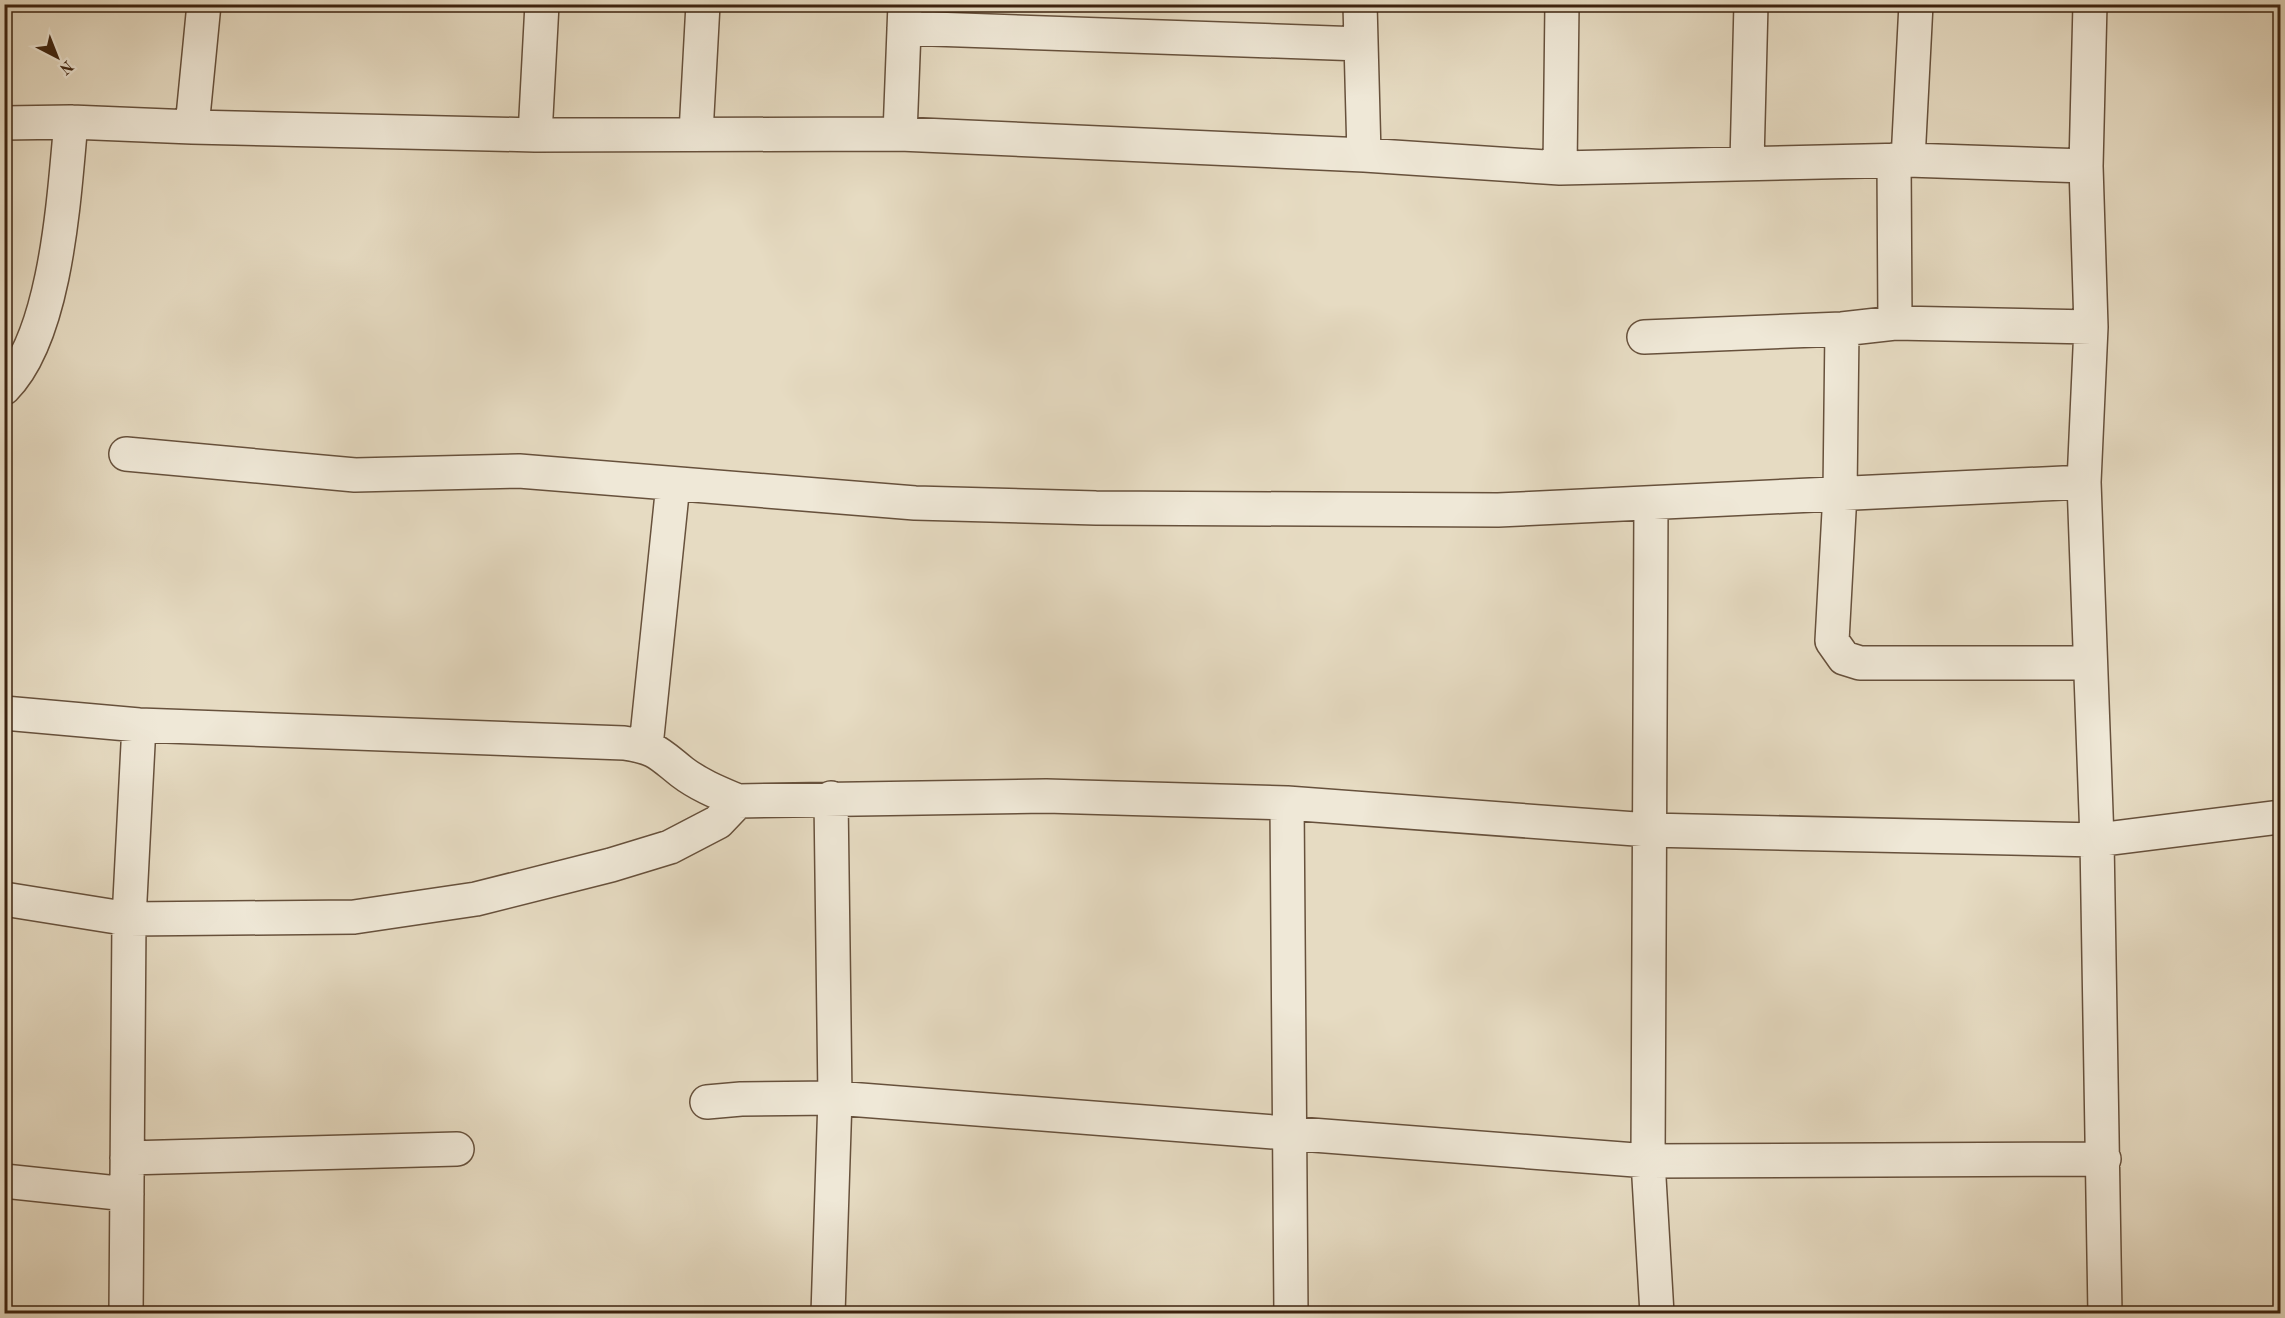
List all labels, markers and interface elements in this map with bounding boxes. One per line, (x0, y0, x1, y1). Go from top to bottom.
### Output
north arrow (27, 27, 87, 87)
text: N (55, 57, 76, 77)

